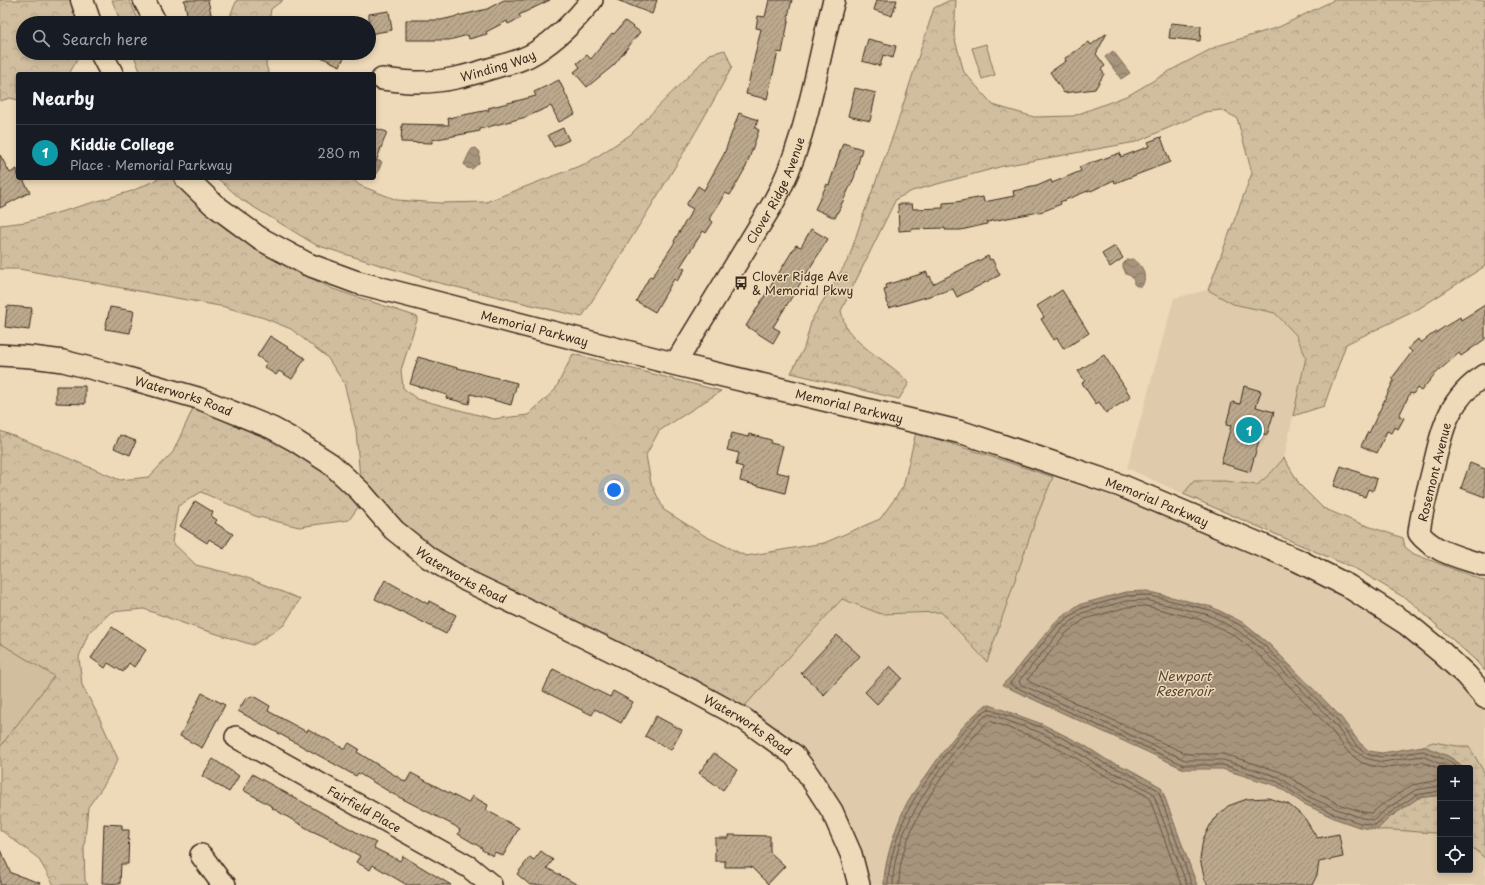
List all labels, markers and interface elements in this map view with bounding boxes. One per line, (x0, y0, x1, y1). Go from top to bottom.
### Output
search box (16, 16, 376, 60)
icon: search (30, 27, 52, 49)
text: Search here (62, 27, 148, 50)
street label: Winding Way (458, 45, 539, 86)
text: Nearby (32, 85, 94, 111)
text: Kiddie College (70, 132, 174, 155)
street label: Clover Ridge Avenue (742, 135, 809, 247)
text: 1 (42, 143, 48, 162)
text: 280 m (318, 143, 360, 162)
text: Place · Memorial Parkway (70, 155, 232, 174)
place label: Clover Ridge Ave & Memorial Pkwy (752, 267, 853, 299)
bus stop icon: Clover Ridge Ave & Memorial Pkwy (733, 275, 749, 291)
street label: Memorial Parkway (479, 305, 590, 350)
street label: Waterworks Road (133, 371, 235, 420)
street label: Memorial Parkway (794, 384, 905, 427)
pin: 1 (1236, 415, 1262, 445)
street label: Rosemont Avenue (1413, 420, 1455, 523)
street label: Memorial Parkway (1103, 472, 1212, 531)
your location (604, 480, 624, 500)
street label: Waterworks Road (412, 542, 510, 608)
water label: Newport Reservoir (1155, 666, 1215, 700)
street label: Waterworks Road (701, 690, 796, 760)
map controls (1437, 765, 1473, 873)
button: + (1437, 765, 1473, 801)
street label: Fairfield Place (324, 781, 404, 836)
button: − (1437, 801, 1473, 837)
button: locate (1437, 837, 1473, 873)

